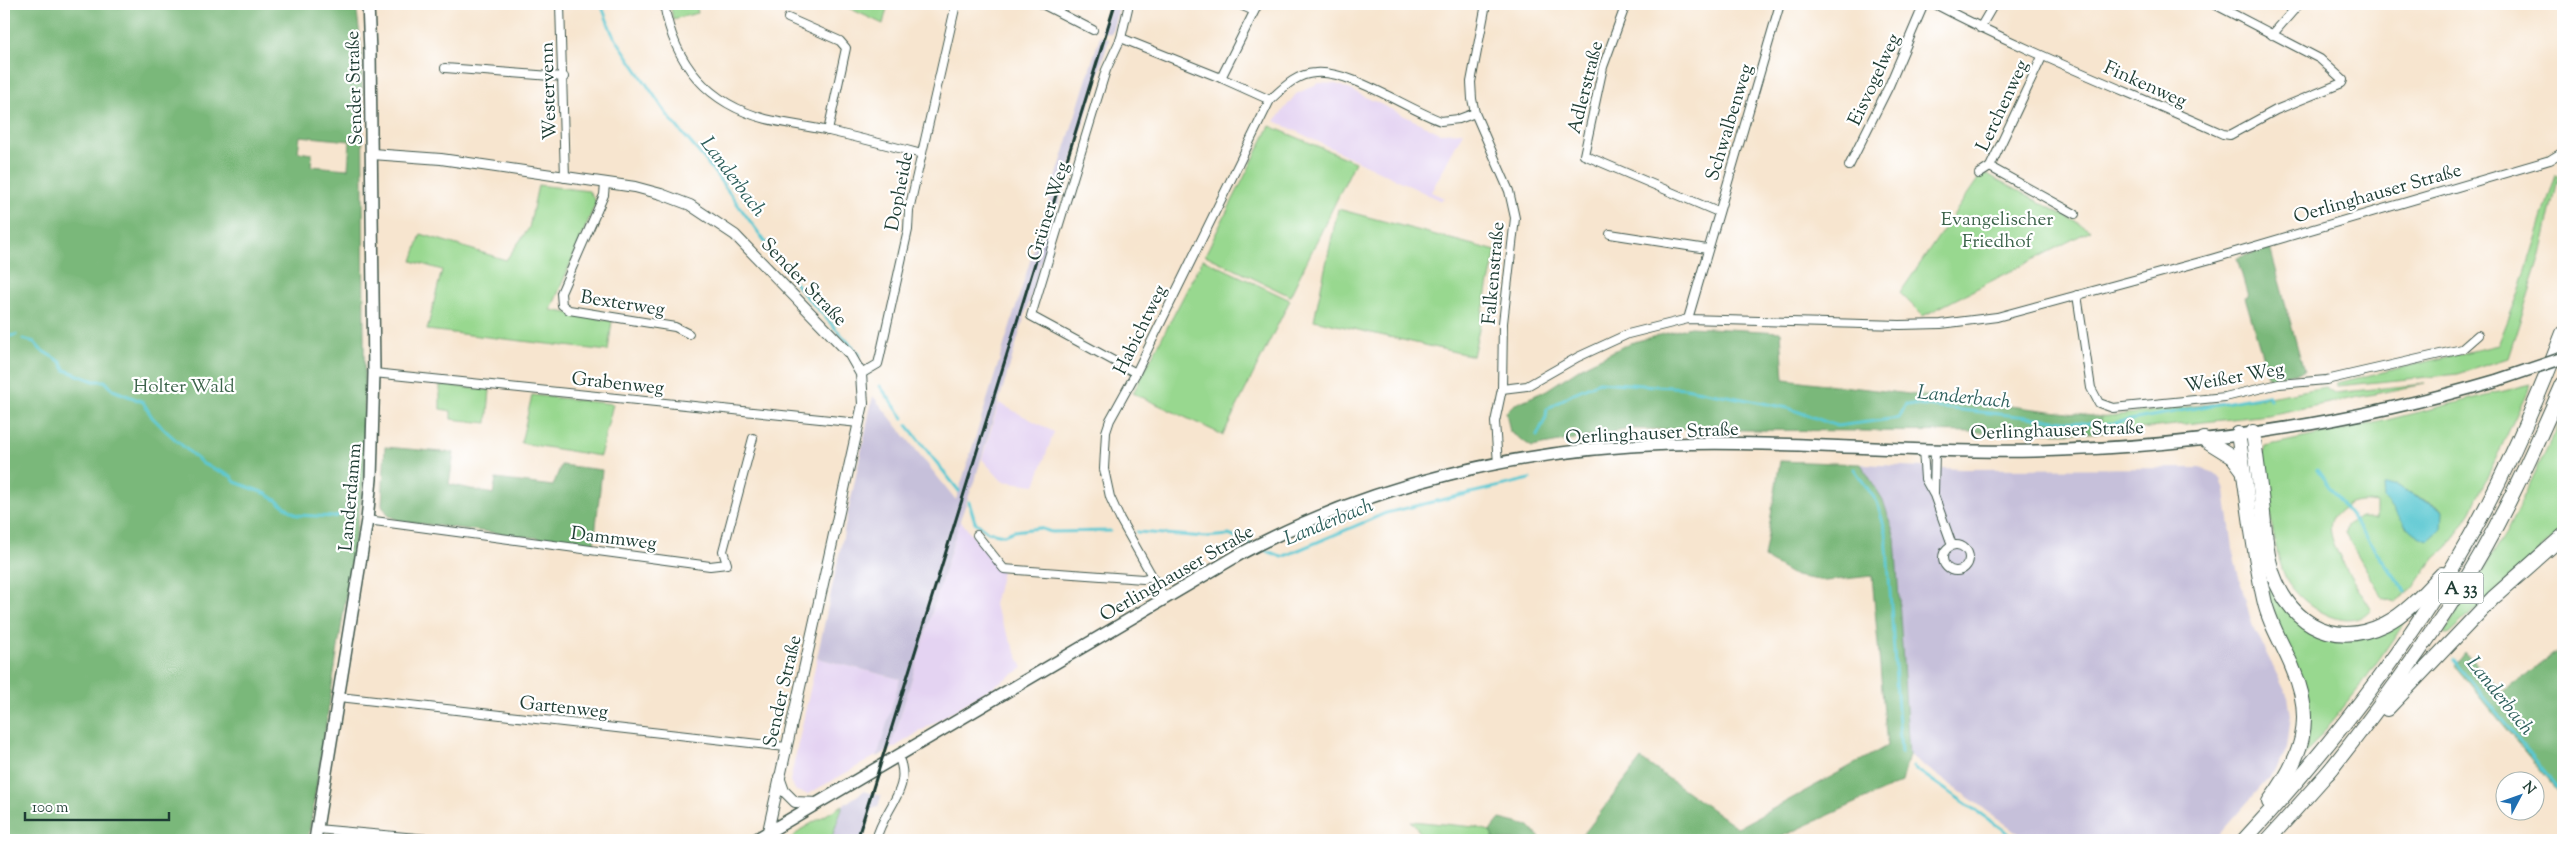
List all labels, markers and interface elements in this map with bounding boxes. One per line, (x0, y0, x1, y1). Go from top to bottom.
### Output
street label: Sender Straße (340, 30, 371, 146)
street label: Eisvogelweg (1842, 30, 1908, 131)
street label: Adlerstraße (1562, 38, 1611, 137)
street label: Westervenn (534, 41, 565, 141)
street label: Finkenweg (2099, 55, 2191, 116)
street label: Lerchenweg (1970, 56, 2036, 156)
street label: Schwalbenweg (1700, 61, 1761, 184)
water label: Landerbach (692, 131, 772, 224)
street label: Dopheide (880, 149, 921, 233)
street label: Oerlinghauser Straße (2290, 157, 2465, 231)
street label: Grüner Weg (1022, 159, 1077, 264)
park label: Evangelischer Friedhof (1941, 207, 2053, 256)
street label: Falkenstraße (1477, 220, 1512, 326)
street label: Sender Straße (754, 232, 853, 333)
street label: Habichtweg (1108, 281, 1175, 380)
street label: Bexterweg (578, 284, 667, 324)
street label: Weißer Weg (2182, 356, 2286, 401)
street label: Grabenweg (570, 366, 665, 403)
park label: Holter Wald (133, 374, 235, 401)
water label: Landerbach (1915, 379, 2012, 418)
street label: Oerlinghauser Straße (1970, 415, 2145, 448)
street label: Oerlinghauser Straße (1565, 416, 1740, 453)
street label: Landerdamm (333, 442, 370, 553)
water label: Landerbach (1280, 492, 1378, 554)
street label: Oerlinghauser Straße (1095, 519, 1259, 629)
street label: Dammweg (569, 521, 658, 558)
road number: A 33 (2438, 572, 2484, 604)
street label: Sender Straße (757, 633, 809, 750)
water label: Landerbach (2458, 651, 2540, 743)
street label: Gartenweg (518, 690, 609, 727)
north arrow (2494, 772, 2544, 822)
text: N (2517, 778, 2540, 800)
scale bar (25, 789, 169, 821)
text: 100 m (32, 798, 69, 819)

